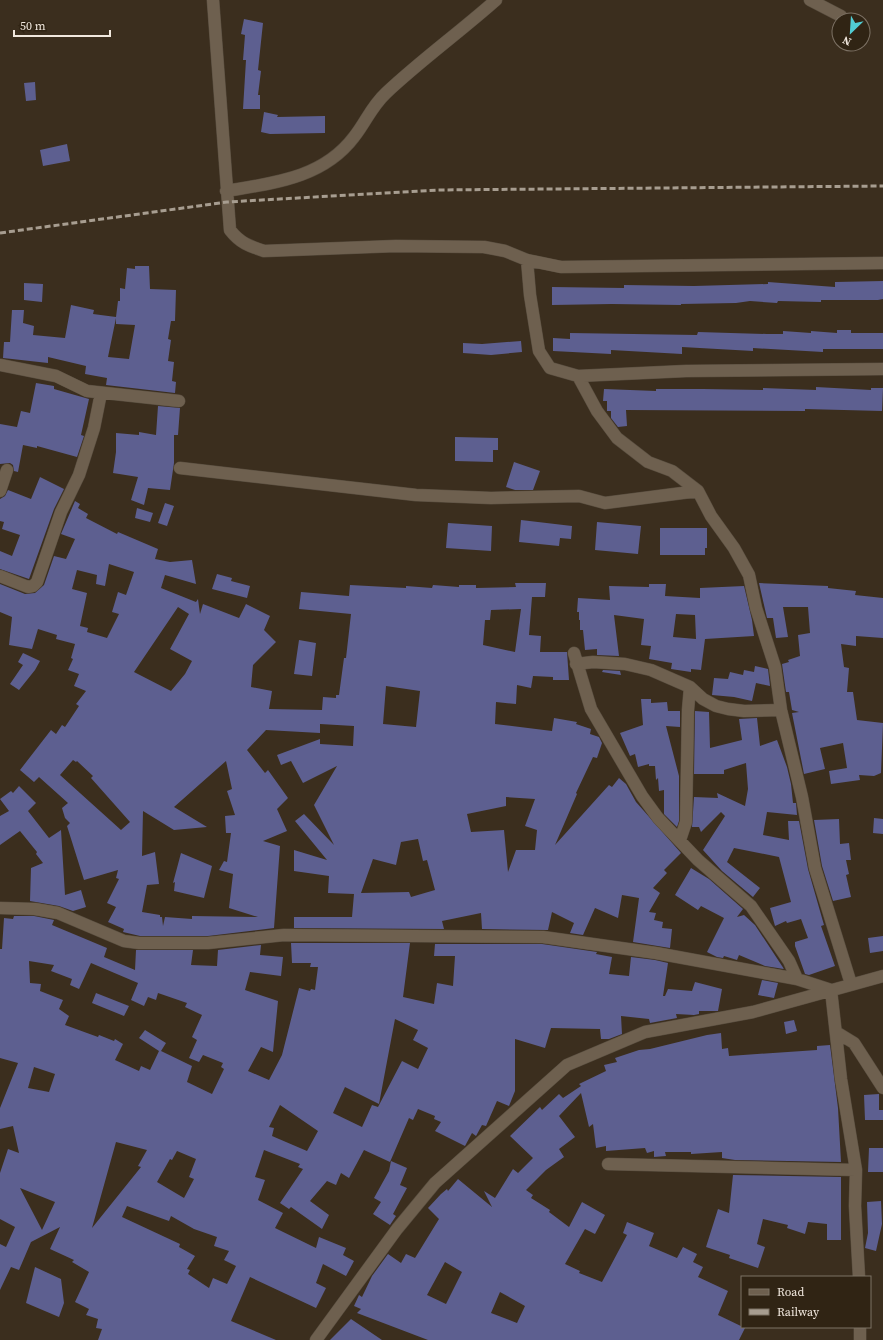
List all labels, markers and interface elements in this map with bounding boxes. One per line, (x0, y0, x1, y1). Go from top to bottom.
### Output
scale bar (14, 12, 110, 38)
north arrow (831, 12, 871, 52)
text: 50 m (20, 18, 46, 34)
text: N (840, 32, 854, 49)
legend (741, 1276, 871, 1328)
text: Road (777, 1284, 804, 1300)
text: Railway (777, 1304, 820, 1320)

